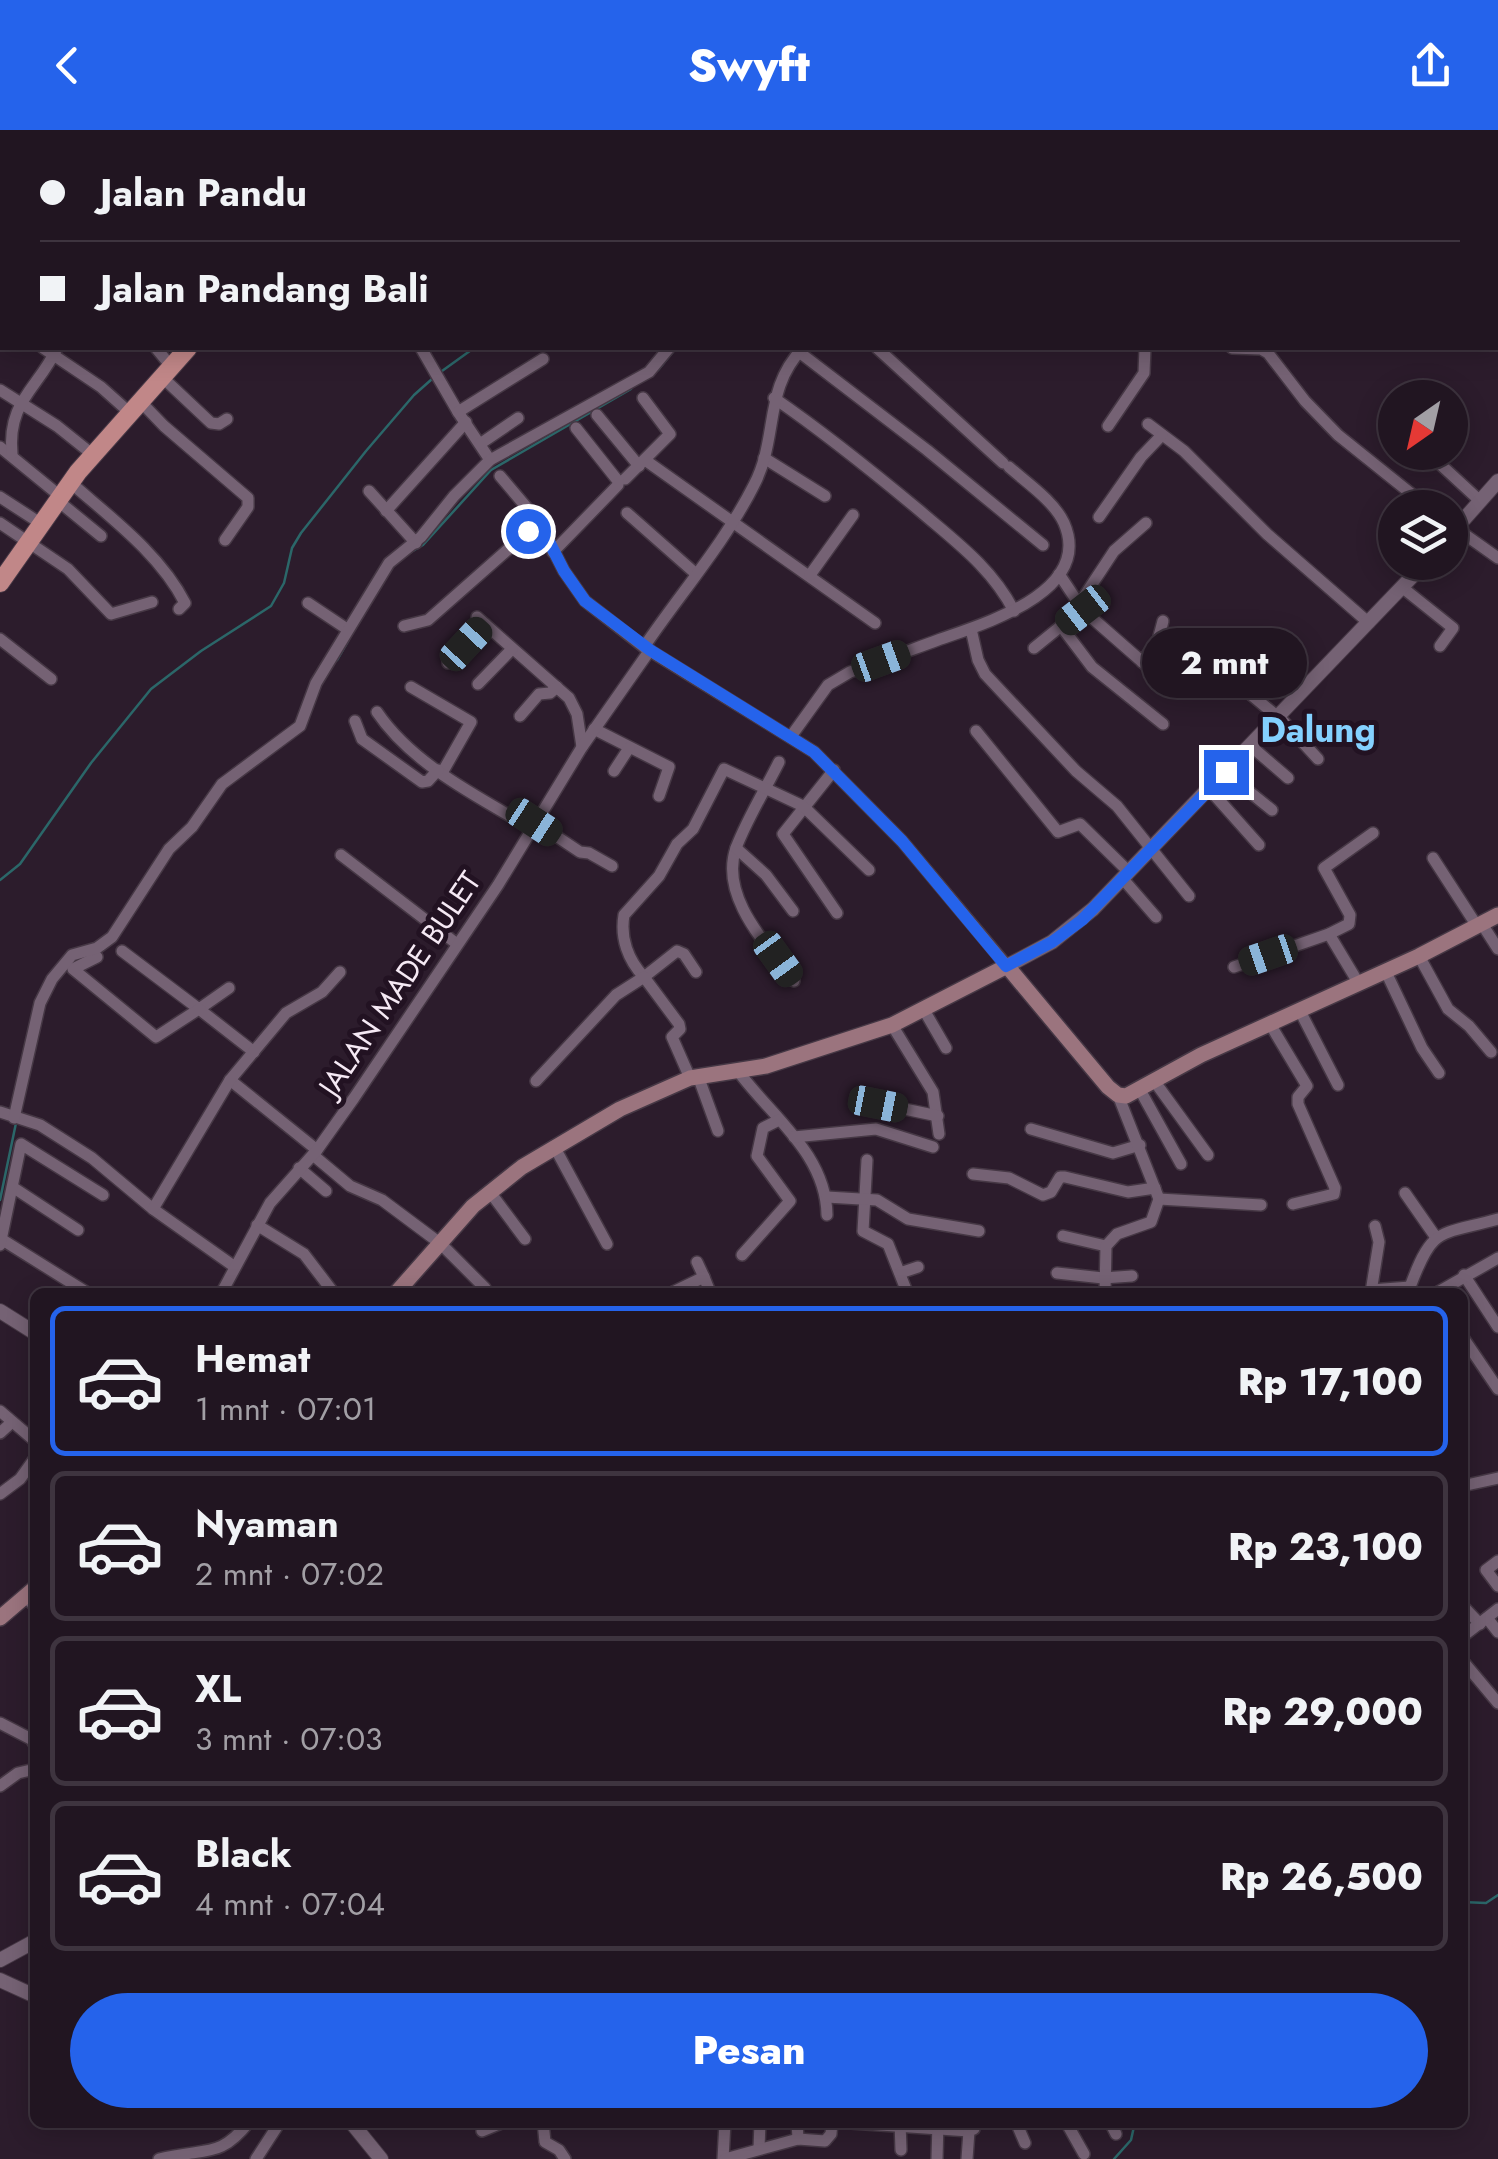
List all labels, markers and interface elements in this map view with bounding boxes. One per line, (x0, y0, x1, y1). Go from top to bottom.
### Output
text: Swyft (688, 33, 810, 98)
icon: back (40, 38, 95, 93)
icon: share (1403, 38, 1458, 93)
text: Jalan Pandu (100, 165, 307, 220)
text: Jalan Pandang Bali (100, 261, 429, 316)
north arrow (1378, 380, 1468, 470)
map controls (1378, 380, 1468, 580)
button: layers (1378, 490, 1468, 580)
route start (506, 509, 551, 554)
car (1050, 580, 1116, 640)
car (435, 612, 497, 676)
callout: 2 mnt (1144, 627, 1308, 697)
car (848, 637, 914, 685)
text: 2 mnt (1181, 640, 1268, 686)
district label: Dalung (1260, 705, 1376, 755)
route end (1204, 750, 1249, 795)
car (501, 793, 567, 851)
street label: JALAN MADE BULET (306, 863, 491, 1108)
car (748, 926, 808, 992)
car (1235, 931, 1301, 979)
car (846, 1084, 910, 1124)
text: Hemat (195, 1331, 310, 1386)
icon: car (75, 1336, 165, 1426)
text: Rp 17,100 (1238, 1354, 1423, 1409)
text: 1 mnt · 07:01 (195, 1386, 376, 1432)
text: Nyaman (195, 1496, 339, 1551)
icon: car (75, 1501, 165, 1591)
text: Rp 23,100 (1228, 1519, 1423, 1574)
text: 2 mnt · 07:02 (195, 1551, 384, 1597)
text: XL (195, 1661, 241, 1716)
icon: car (75, 1666, 165, 1756)
text: Rp 29,000 (1222, 1684, 1423, 1739)
text: 3 mnt · 07:03 (195, 1716, 383, 1762)
text: Black (195, 1826, 292, 1881)
icon: car (75, 1831, 165, 1921)
text: Rp 26,500 (1220, 1849, 1423, 1904)
text: 4 mnt · 07:04 (195, 1881, 385, 1927)
button: Pesan (70, 1993, 1428, 2108)

